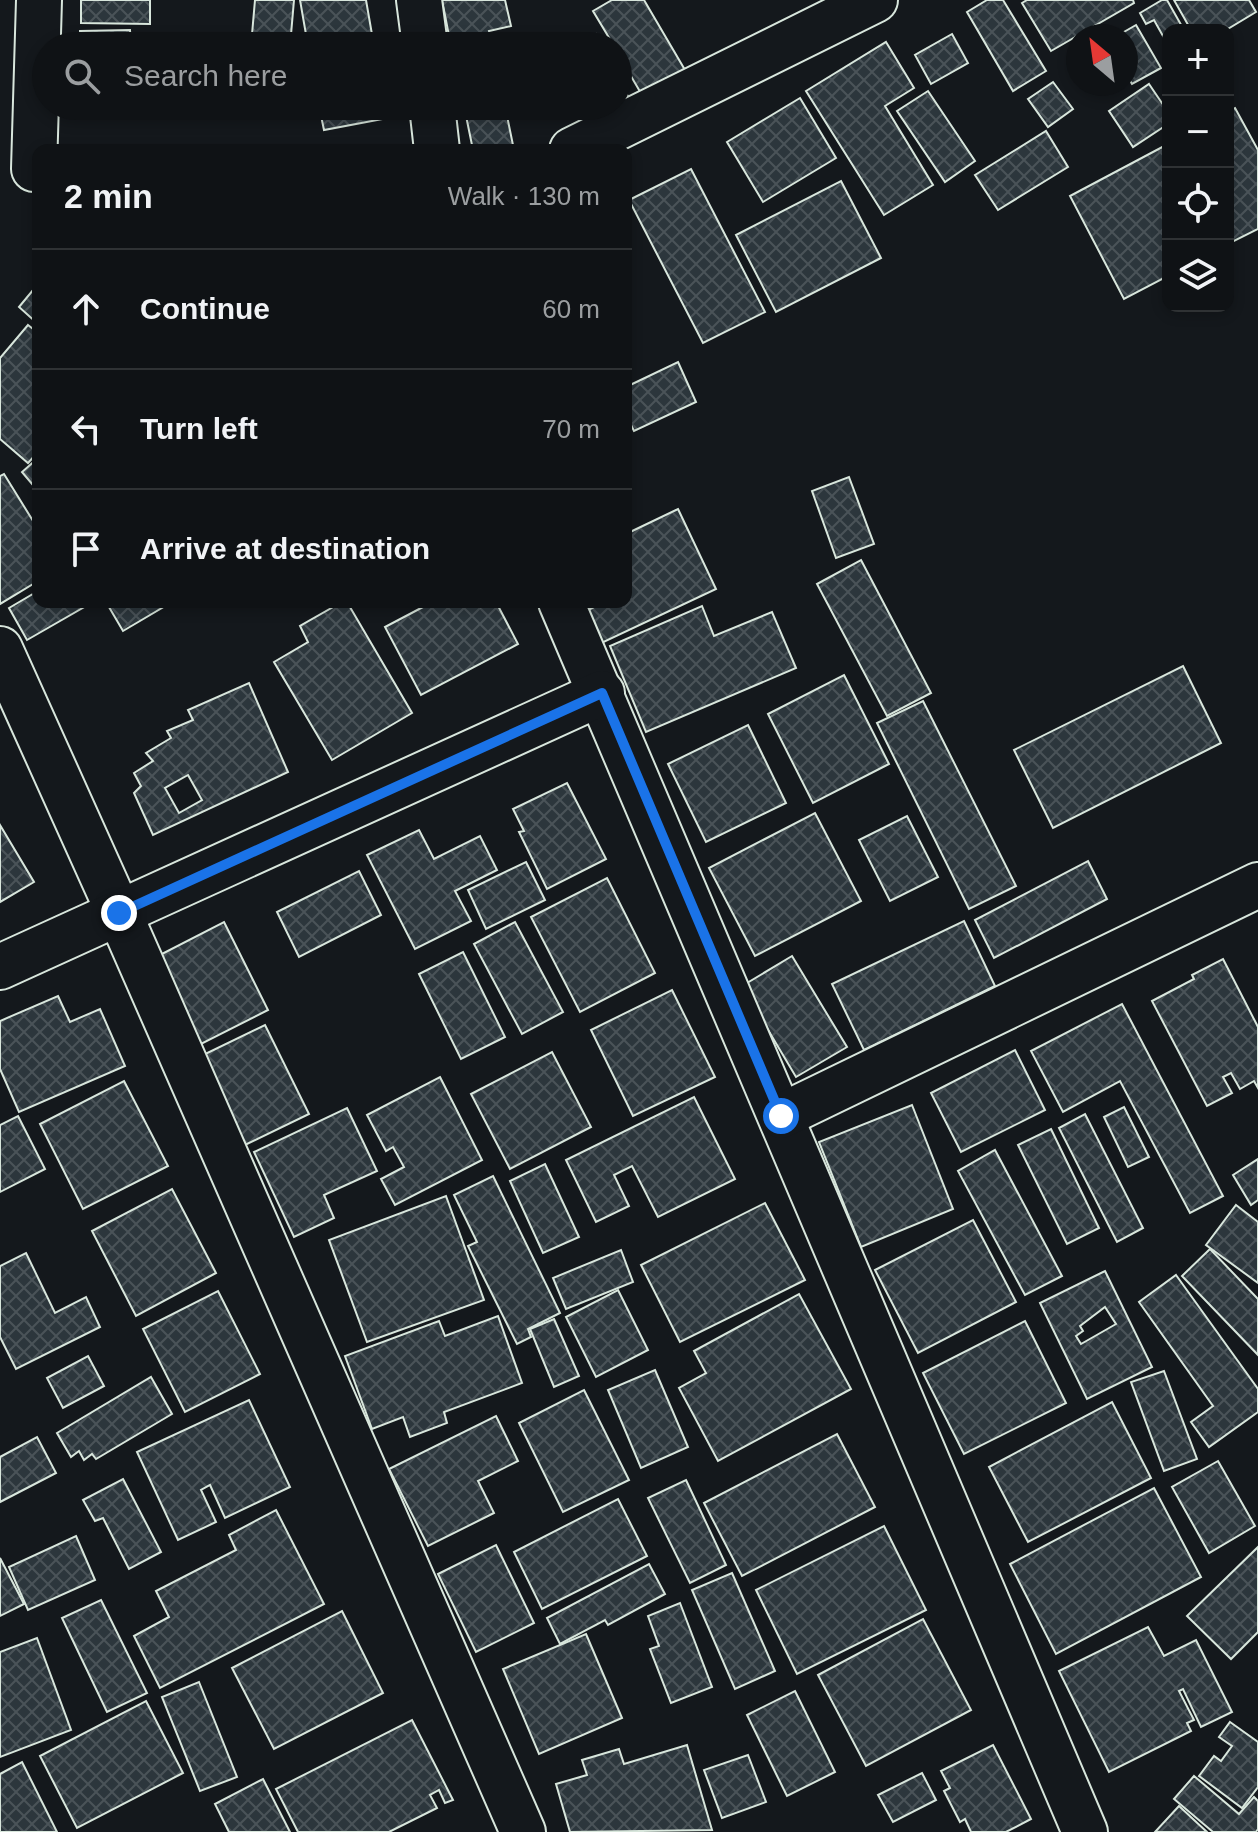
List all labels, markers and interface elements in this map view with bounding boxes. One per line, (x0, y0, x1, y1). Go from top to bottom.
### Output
north arrow (1066, 24, 1138, 96)
map controls (1162, 24, 1234, 312)
button: + (1162, 24, 1234, 96)
search box (32, 32, 632, 120)
icon: search (60, 54, 104, 98)
text: Search here (124, 59, 287, 92)
button: − (1162, 96, 1234, 168)
button: locate (1162, 168, 1234, 240)
text: 2 min (64, 177, 153, 215)
text: Walk · 130 m (448, 181, 600, 211)
button: layers (1162, 240, 1234, 312)
icon: ahead (64, 287, 108, 331)
text: Continue (140, 292, 270, 325)
text: 60 m (542, 294, 600, 324)
icon: left (64, 407, 108, 451)
text: Turn left (140, 412, 258, 445)
text: 70 m (542, 414, 600, 444)
icon: arrive (64, 527, 108, 571)
text: Arrive at destination (140, 532, 430, 565)
route end (101, 895, 137, 931)
route start (763, 1098, 799, 1134)

